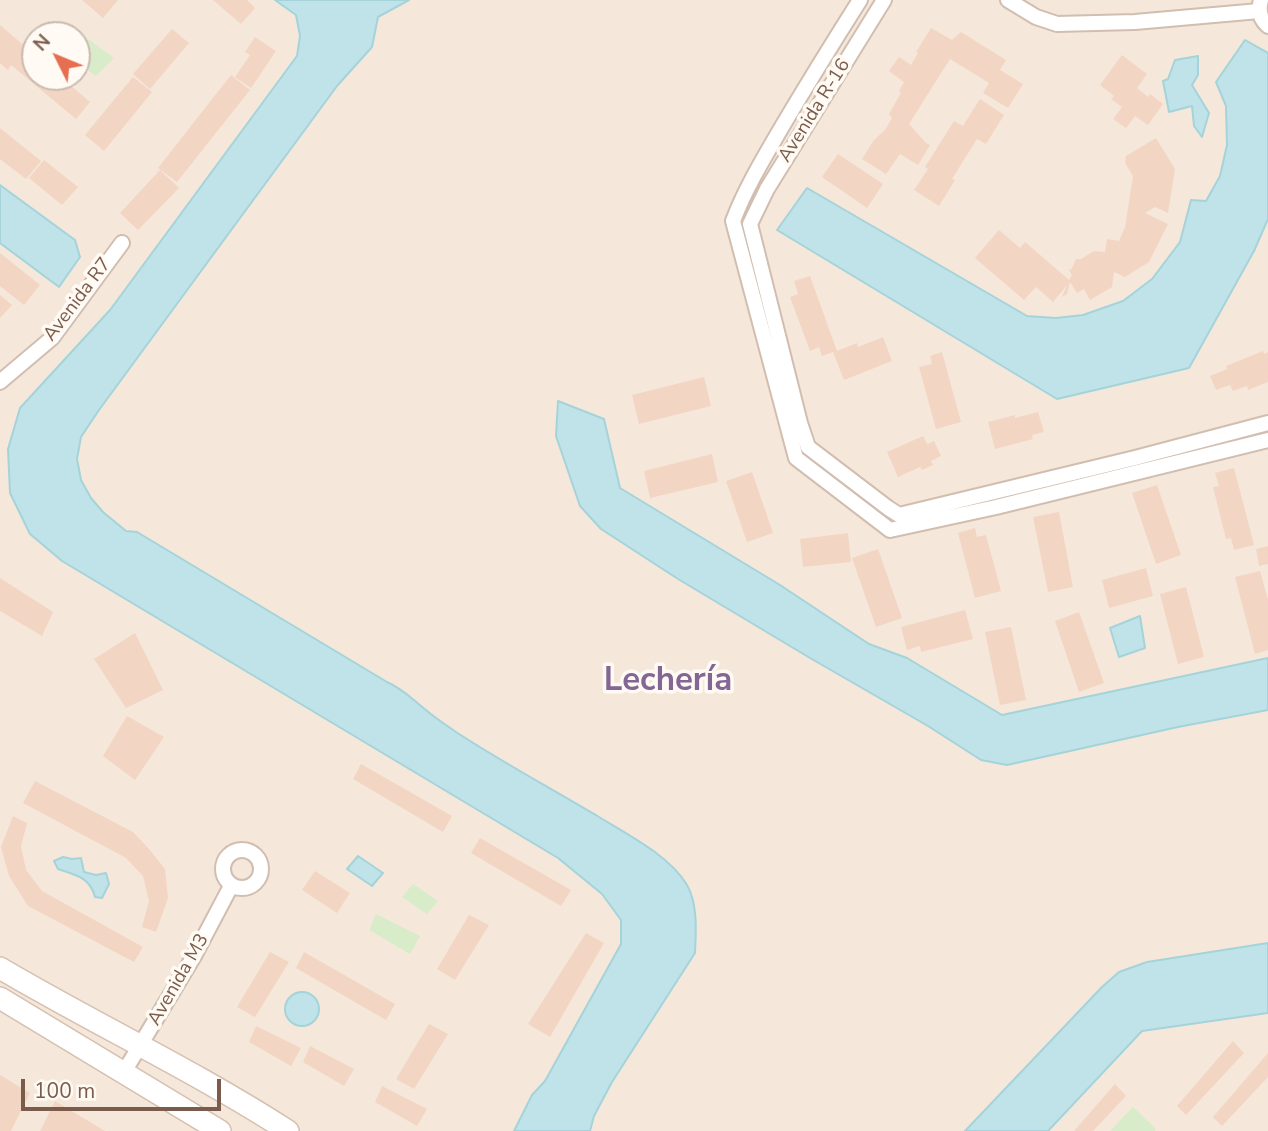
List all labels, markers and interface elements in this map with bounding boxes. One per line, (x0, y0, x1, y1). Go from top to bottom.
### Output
north arrow (21, 21, 91, 91)
text: N (28, 29, 56, 57)
street label: Avenida R-16 (774, 55, 856, 167)
street label: Avenida R7 (39, 254, 117, 346)
district label: Lechería (604, 662, 732, 702)
street label: Avenida M3 (144, 930, 214, 1030)
scale bar (24, 1064, 224, 1108)
text: 100 m (34, 1077, 95, 1105)

